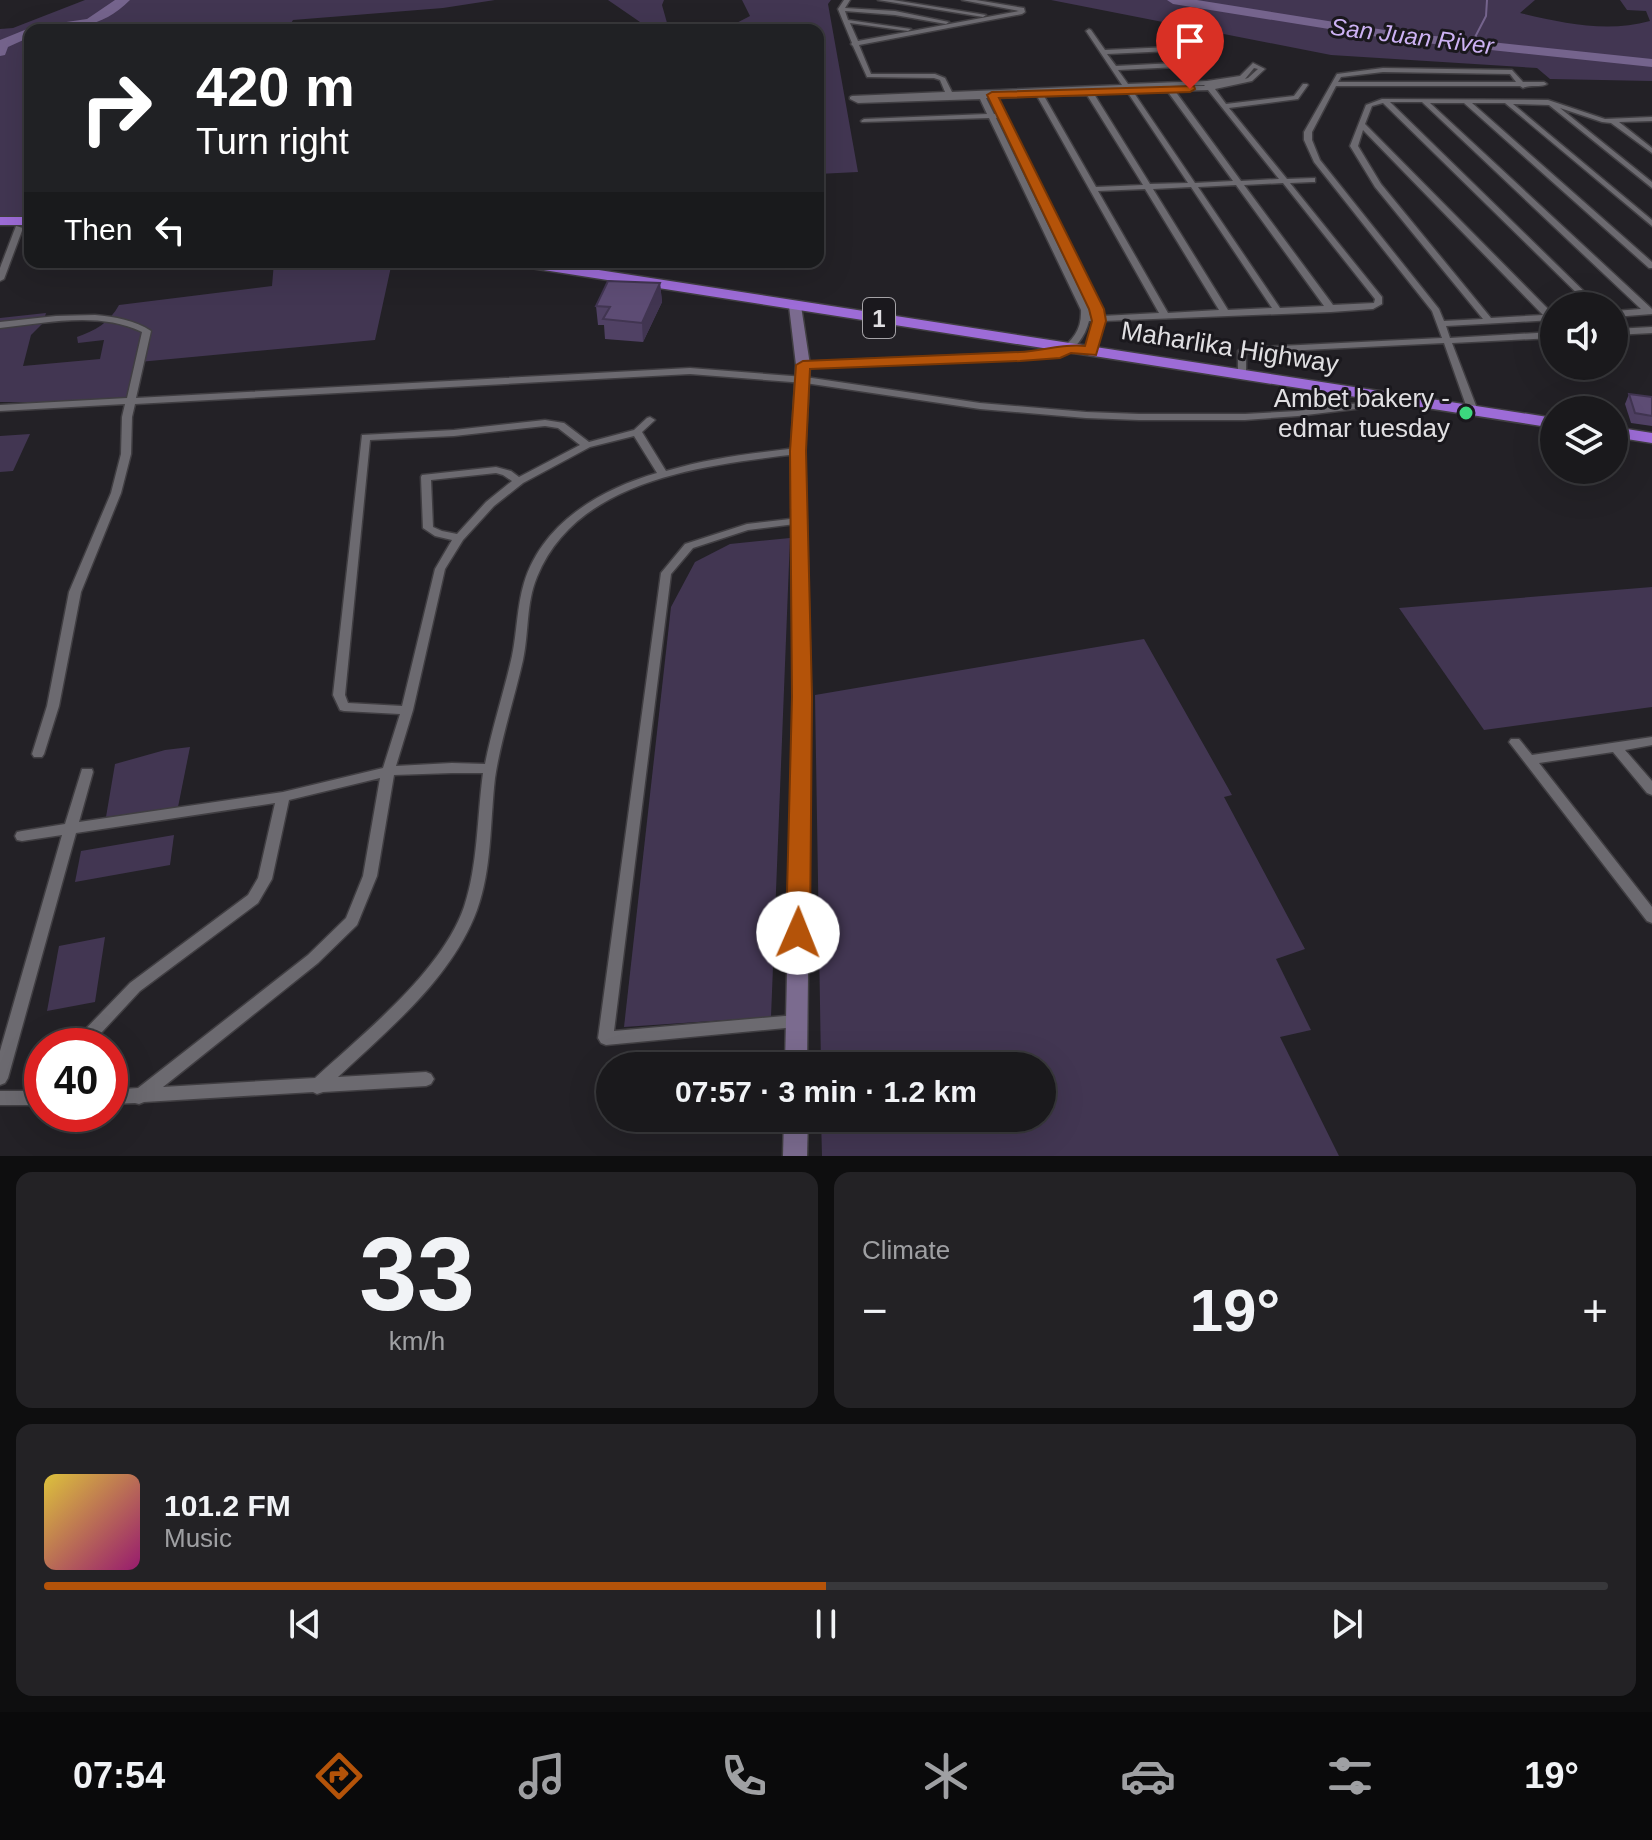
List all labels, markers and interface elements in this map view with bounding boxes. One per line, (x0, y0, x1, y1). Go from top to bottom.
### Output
pin (1156, 7, 1224, 89)
water label: San Juan River (1329, 13, 1496, 60)
icon: arrive (1168, 19, 1212, 63)
text: 420 m (196, 55, 355, 118)
icon: right (64, 56, 168, 160)
text: Turn right (196, 121, 349, 162)
icon: left (148, 208, 192, 252)
text: Then (64, 213, 132, 246)
map controls (1540, 292, 1628, 484)
button: sound (1540, 292, 1628, 380)
road number: 1 (863, 298, 895, 338)
street label: Maharlika Highway (1119, 315, 1341, 379)
place label: Ambet bakery - edmar tuesday (1274, 383, 1450, 443)
button: layers (1540, 396, 1628, 484)
marker: Ambet bakery - edmar tuesday (1457, 404, 1475, 422)
position arrow (756, 891, 840, 975)
speed limit sign: 40 (24, 1028, 128, 1132)
text: 07:57 · 3 min · 1.2 km (675, 1075, 977, 1108)
text: 33 (359, 1216, 475, 1332)
text: Climate (862, 1235, 950, 1265)
text: 19° (1190, 1277, 1280, 1344)
text: − (862, 1286, 888, 1335)
text: + (1582, 1286, 1608, 1335)
text: km/h (389, 1326, 445, 1356)
text: 101.2 FM (164, 1489, 291, 1522)
text: Music (164, 1523, 232, 1553)
icon: previous (283, 1602, 327, 1646)
icon: pause (804, 1602, 848, 1646)
icon: next (1325, 1602, 1369, 1646)
icon: directions (311, 1748, 367, 1804)
icon: music (514, 1748, 570, 1804)
icon: phone (716, 1748, 772, 1804)
icon: climate (918, 1748, 974, 1804)
icon: car (1120, 1748, 1176, 1804)
icon: filters (1322, 1748, 1378, 1804)
text: 07:54 (73, 1755, 165, 1796)
text: 19° (1524, 1755, 1579, 1796)

